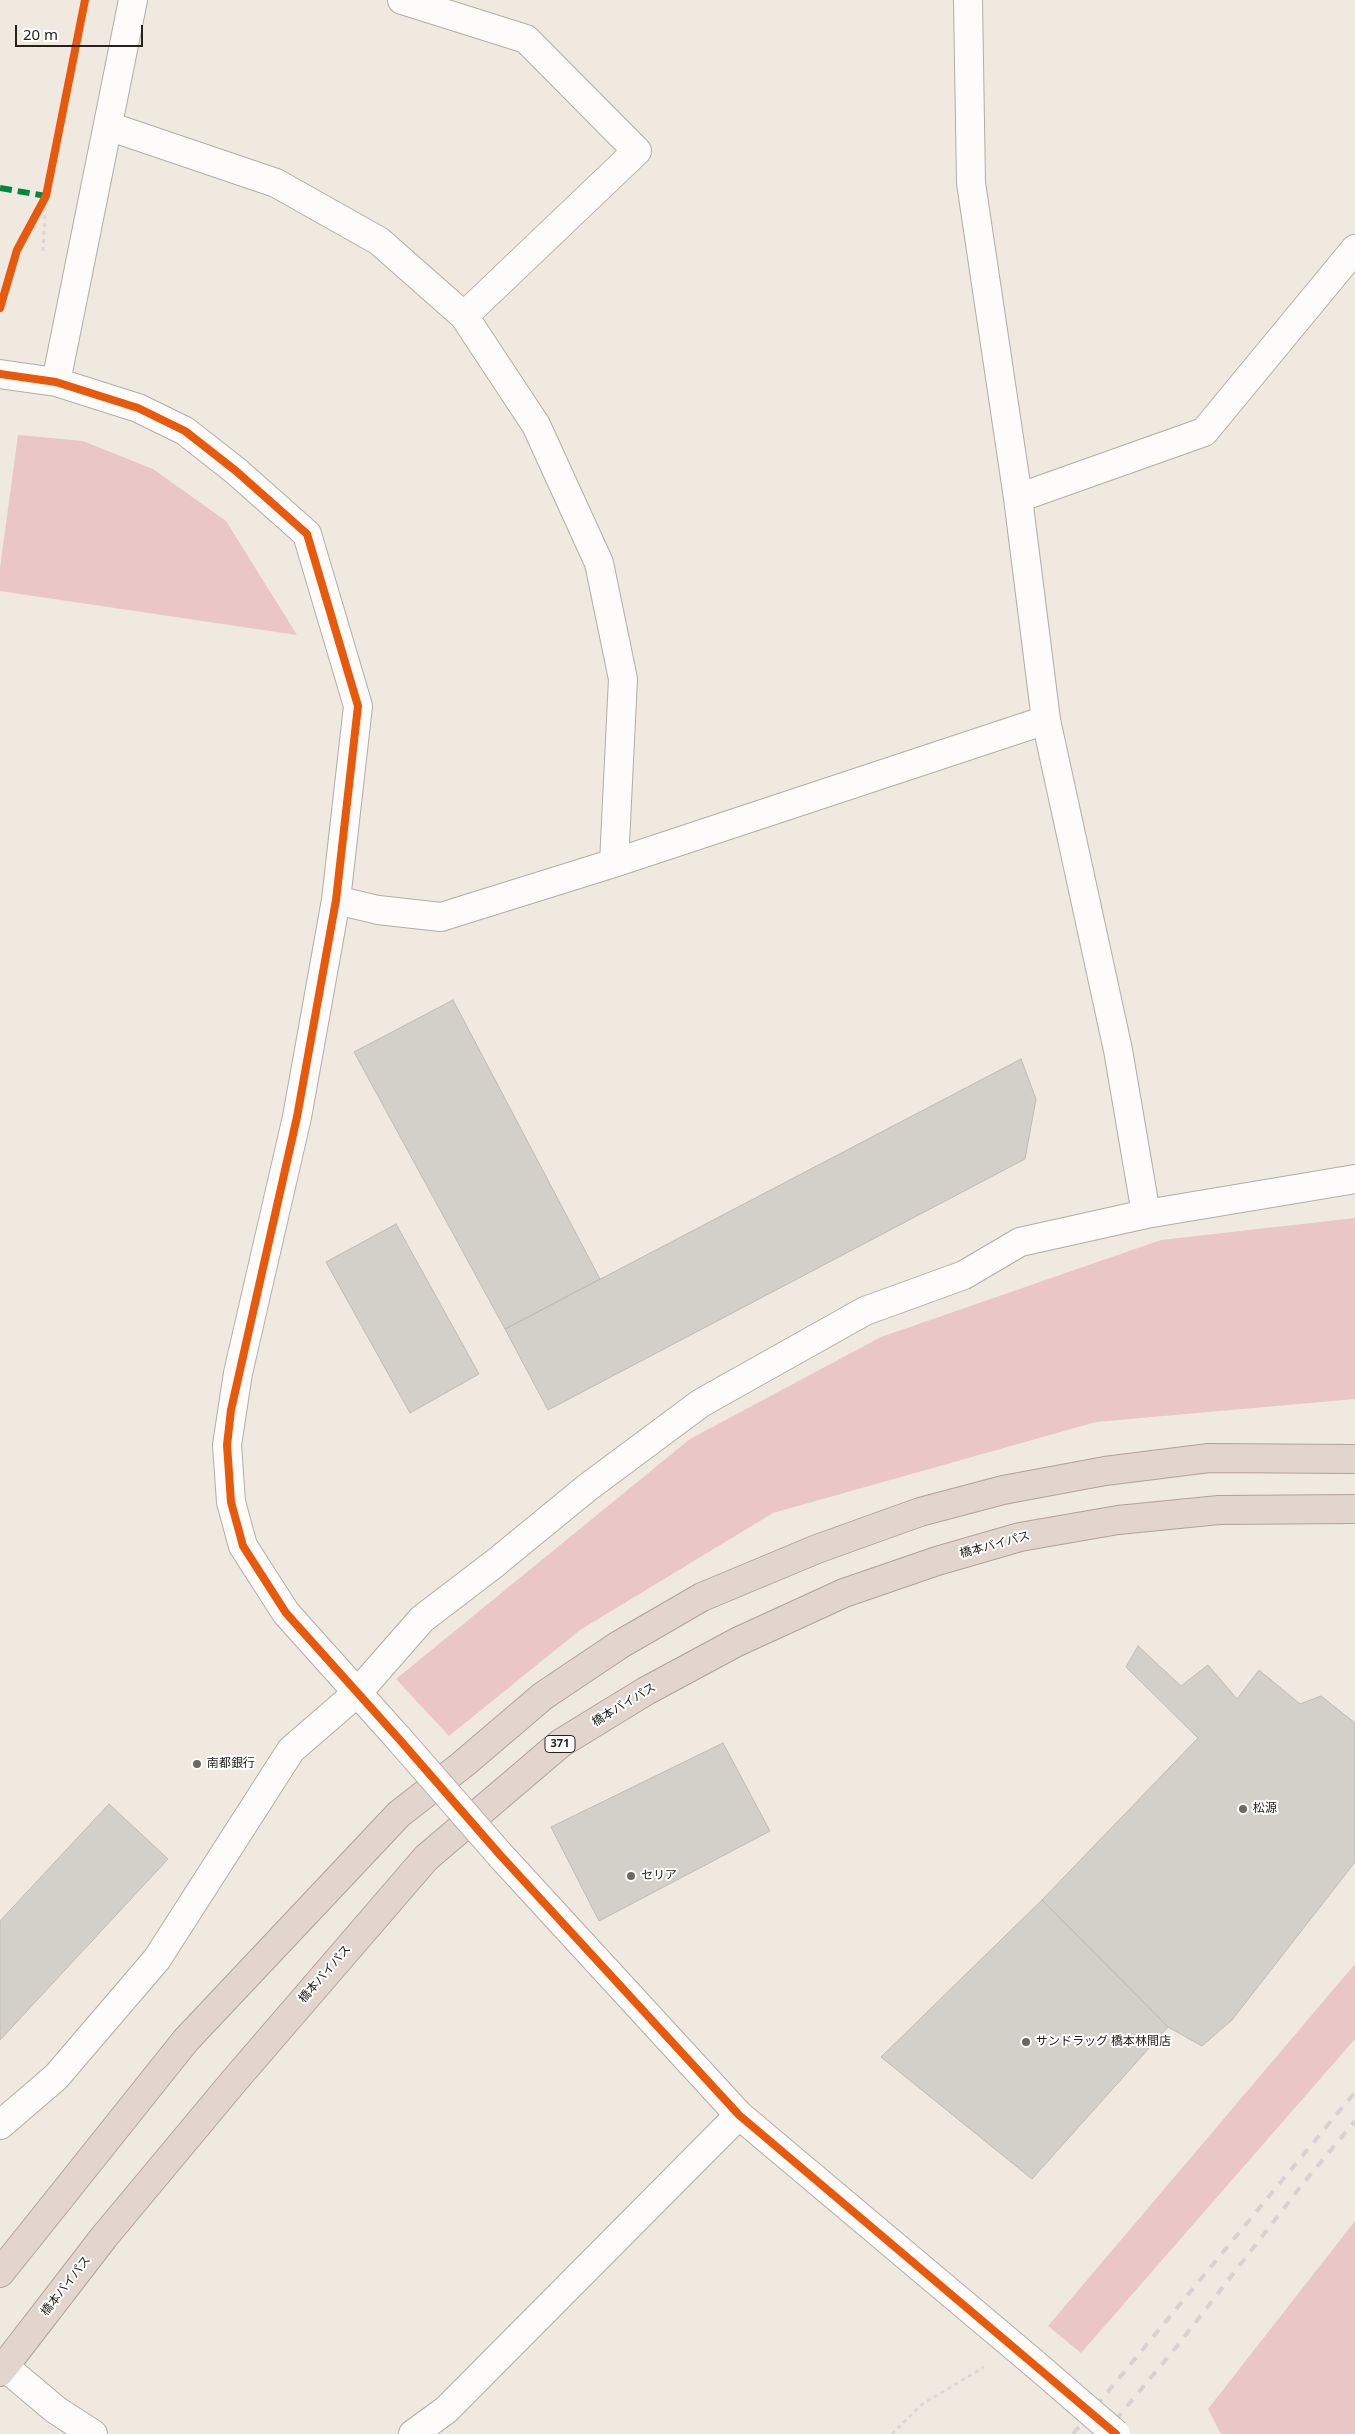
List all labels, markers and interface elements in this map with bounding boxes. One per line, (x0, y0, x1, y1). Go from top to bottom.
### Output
scale bar (18, 15, 145, 47)
text: 20 m (23, 24, 58, 44)
street label: 橋本バイパス (958, 1529, 1032, 1561)
street label: 橋本バイパス (589, 1680, 659, 1730)
road number: 371 (545, 1736, 575, 1752)
place label: 南都銀行 (207, 1757, 255, 1771)
marker: 南都銀行 (191, 1758, 203, 1770)
place label: 松源 (1253, 1802, 1277, 1816)
marker: 松源 (1237, 1803, 1249, 1815)
place label: セリア (641, 1869, 677, 1883)
marker: セリア (625, 1870, 637, 1882)
street label: 橋本バイパス (296, 1942, 354, 2006)
place label: サンドラッグ 橋本林間店 (1036, 2035, 1171, 2049)
marker: サンドラッグ 橋本林間店 (1020, 2036, 1032, 2048)
street label: 橋本バイパス (38, 2253, 94, 2319)

